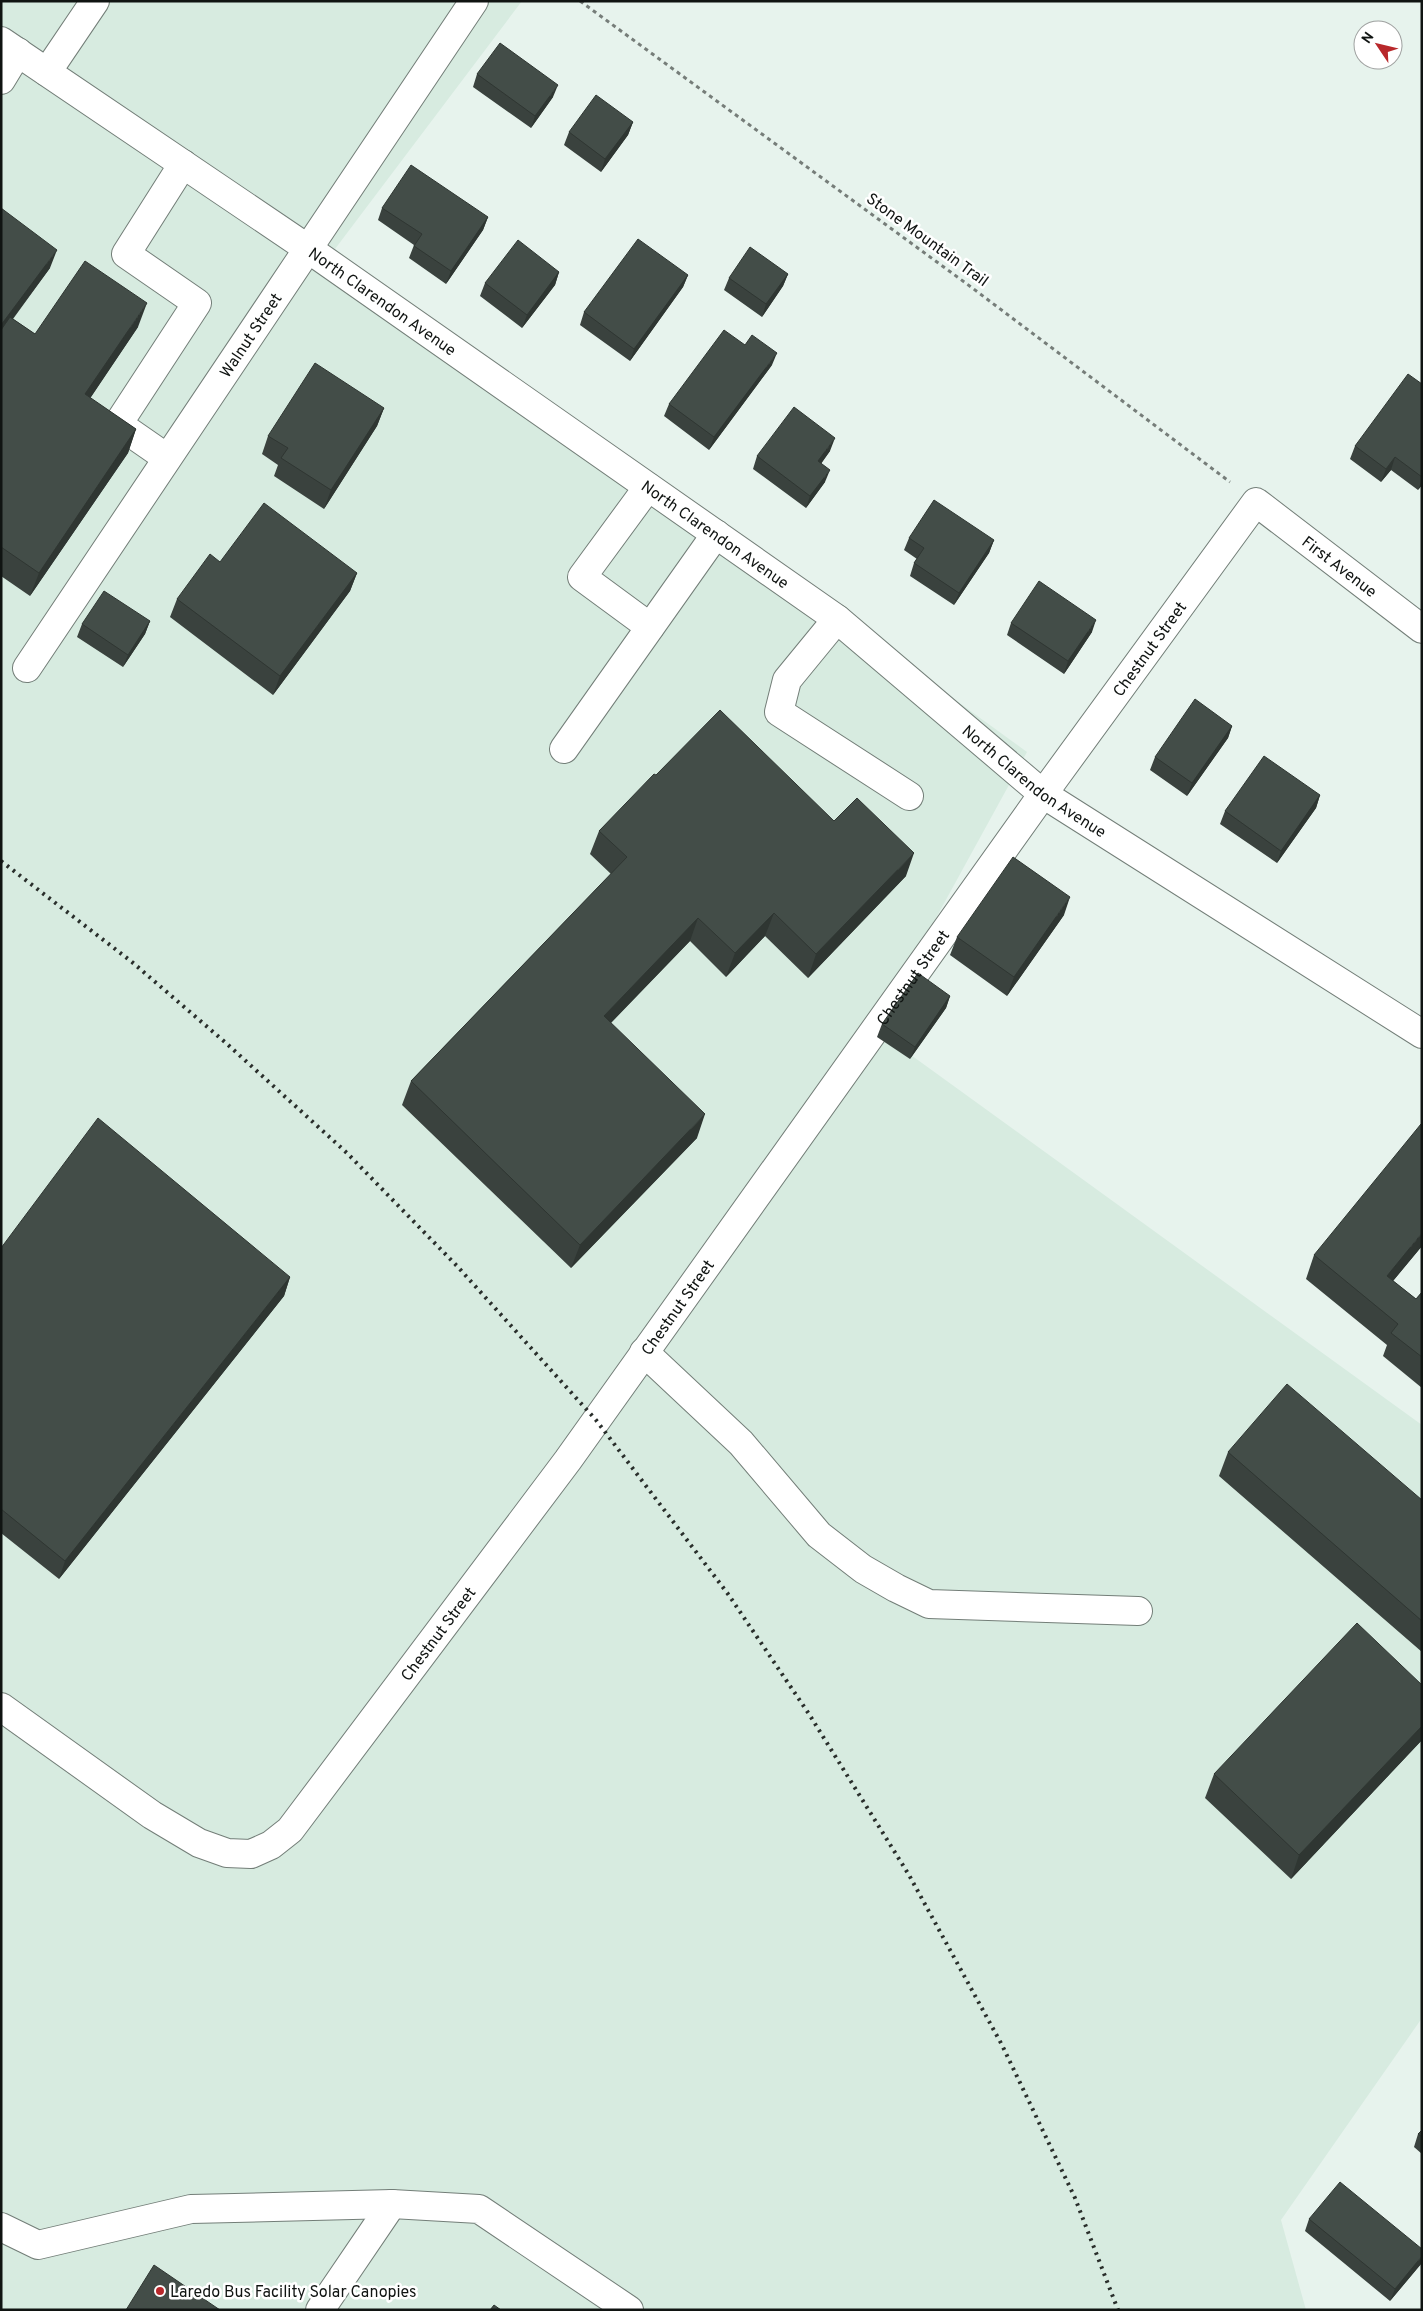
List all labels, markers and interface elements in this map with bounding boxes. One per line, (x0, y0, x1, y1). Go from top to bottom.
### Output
north arrow (1353, 20, 1403, 70)
text: N (1359, 29, 1378, 47)
street label: Stone Mountain Trail (862, 189, 992, 292)
street label: North Clarendon Avenue (304, 244, 459, 361)
street label: Walnut Street (216, 290, 287, 382)
street label: North Clarendon Avenue (637, 477, 792, 594)
street label: First Avenue (1297, 533, 1380, 603)
street label: Chestnut Street (1109, 598, 1192, 701)
street label: North Clarendon Avenue (957, 721, 1109, 843)
street label: Chestnut Street (873, 927, 955, 1030)
street label: Chestnut Street (638, 1256, 720, 1360)
street label: Chestnut Street (397, 1584, 481, 1686)
place label: Laredo Bus Facility Solar Canopies (170, 2283, 417, 2303)
marker: Laredo Bus Facility Solar Canopies (154, 2285, 166, 2297)

